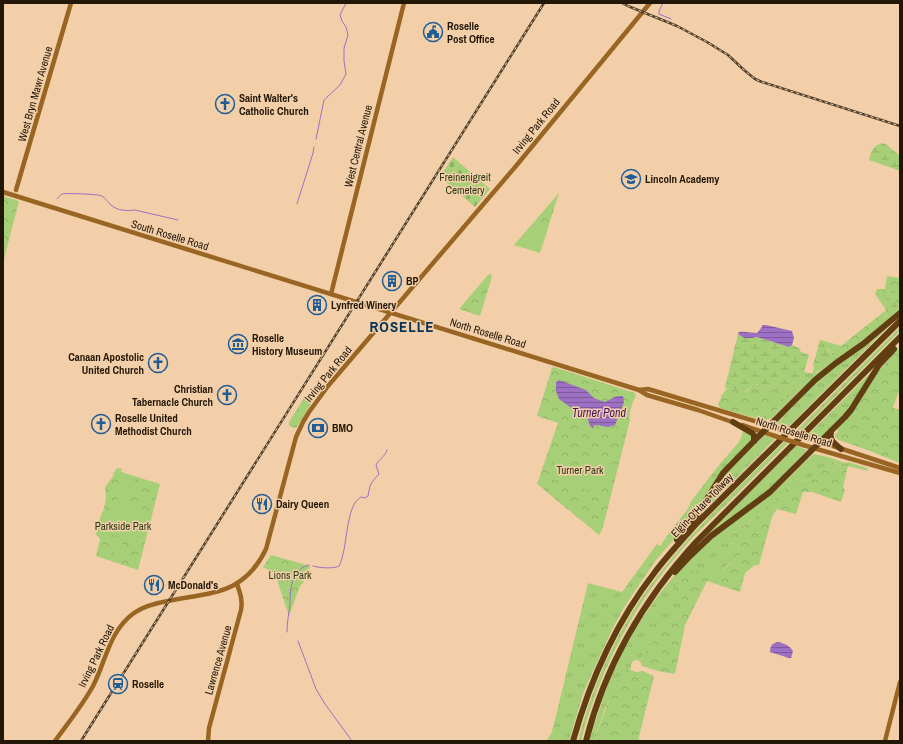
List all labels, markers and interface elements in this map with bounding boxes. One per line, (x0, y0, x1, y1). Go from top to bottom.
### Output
place label: Roselle Post Office (447, 19, 495, 46)
public building icon: Roselle Post Office (422, 21, 444, 43)
street label: West Bryn Mawr Avenue (15, 45, 55, 143)
place label: Saint Walter's Catholic Church (239, 91, 309, 118)
church icon: Saint Walter's Catholic Church (214, 93, 236, 115)
street label: Irving Park Road (509, 95, 563, 157)
street label: West Central Avenue (341, 103, 375, 189)
school or university icon: Lincoln Academy (620, 168, 642, 190)
park label: Freinenigreit Cemetery (439, 170, 491, 197)
place label: Lincoln Academy (645, 172, 719, 186)
street label: South Roselle Road (130, 217, 210, 253)
building icon: BP (381, 270, 403, 292)
place label: BP (406, 274, 419, 288)
building icon: Lynfred Winery (306, 294, 328, 316)
place label: Lynfred Winery (331, 298, 396, 312)
street label: North Roselle Road (448, 315, 528, 351)
district label: ROSELLE (369, 316, 435, 337)
place label: Roselle History Museum (252, 331, 322, 358)
museum icon: Roselle History Museum (227, 333, 249, 355)
street label: Irving Park Road (301, 343, 355, 405)
place label: Canaan Apostolic United Church (68, 350, 144, 377)
church icon: Canaan Apostolic United Church (147, 352, 169, 374)
place label: Christian Tabernacle Church (132, 382, 213, 409)
church icon: Christian Tabernacle Church (216, 384, 238, 406)
water label: Turner Pond (572, 405, 626, 421)
place label: Roselle United Methodist Church (115, 411, 192, 438)
church icon: Roselle United Methodist Church (90, 413, 112, 435)
street label: North Roselle Road (754, 414, 834, 450)
bank icon: BMO (307, 417, 329, 439)
place label: BMO (332, 421, 353, 435)
park label: Turner Park (557, 463, 604, 477)
street label: Elgin-O'Hare Tollway (668, 470, 736, 540)
restaurant icon: Dairy Queen (251, 493, 273, 515)
place label: Dairy Queen (276, 497, 329, 511)
park label: Parkside Park (95, 519, 152, 533)
park label: Lions Park (268, 568, 312, 582)
restaurant icon: McDonald's (143, 574, 165, 596)
place label: McDonald's (168, 578, 218, 592)
street label: Irving Park Road (75, 623, 117, 689)
street label: Lawrence Avenue (201, 624, 235, 696)
station icon: Roselle (107, 673, 129, 695)
place label: Roselle (132, 677, 164, 691)

